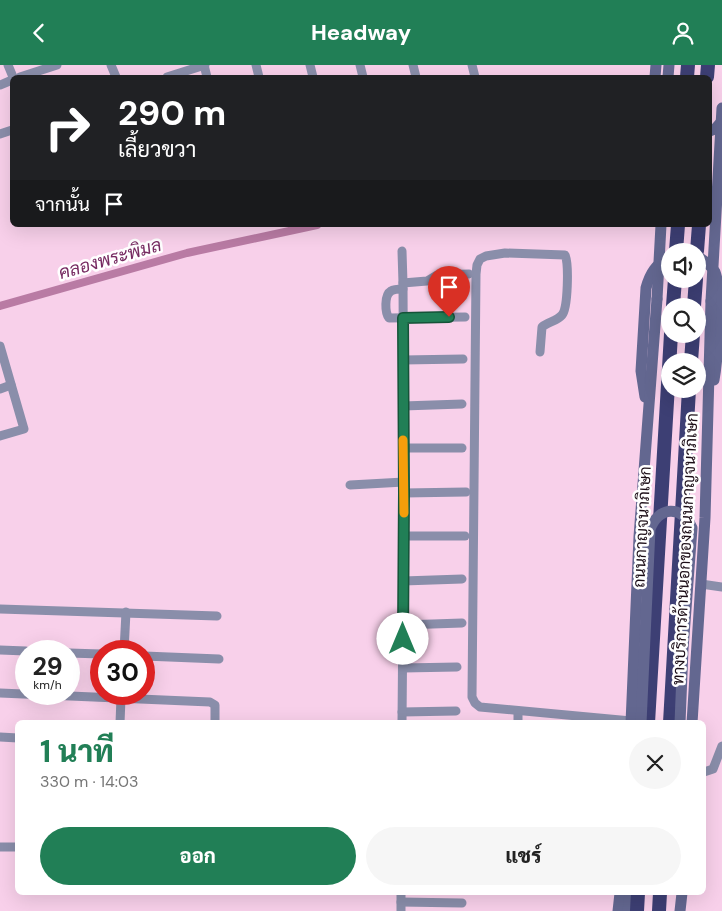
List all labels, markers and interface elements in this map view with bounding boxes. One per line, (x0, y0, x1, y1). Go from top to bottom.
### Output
text: Headway (311, 18, 411, 47)
icon: back (25, 19, 53, 47)
icon: person (669, 19, 697, 47)
text: 290 m (118, 90, 226, 136)
icon: right (35, 95, 100, 160)
text: เลี้ยวขวา (118, 135, 196, 164)
icon: arrive (100, 190, 128, 218)
text: จากนั้น (35, 192, 90, 217)
water label: คลองพระพิมล (56, 233, 164, 285)
map controls (661, 243, 706, 398)
button: sound (661, 243, 706, 288)
pin (428, 266, 470, 317)
icon: arrive (435, 273, 463, 301)
button: search (661, 298, 706, 343)
button: layers (661, 353, 706, 398)
street label: ทางบริการด้านนอกของถนนกาญจนาภิเษก (667, 412, 703, 686)
street label: ถนนกาญจนาภิเษก (628, 466, 656, 588)
position arrow (376, 612, 428, 664)
speed limit sign: 30 (90, 640, 155, 705)
text: 29 (32, 650, 63, 683)
text: km/h (33, 677, 62, 693)
text: 1 นาที (40, 732, 114, 771)
button: close (629, 737, 681, 789)
text: 330 m · 14:03 (40, 771, 138, 792)
button: ออก (40, 827, 356, 885)
button: แชร์ (366, 827, 681, 885)

